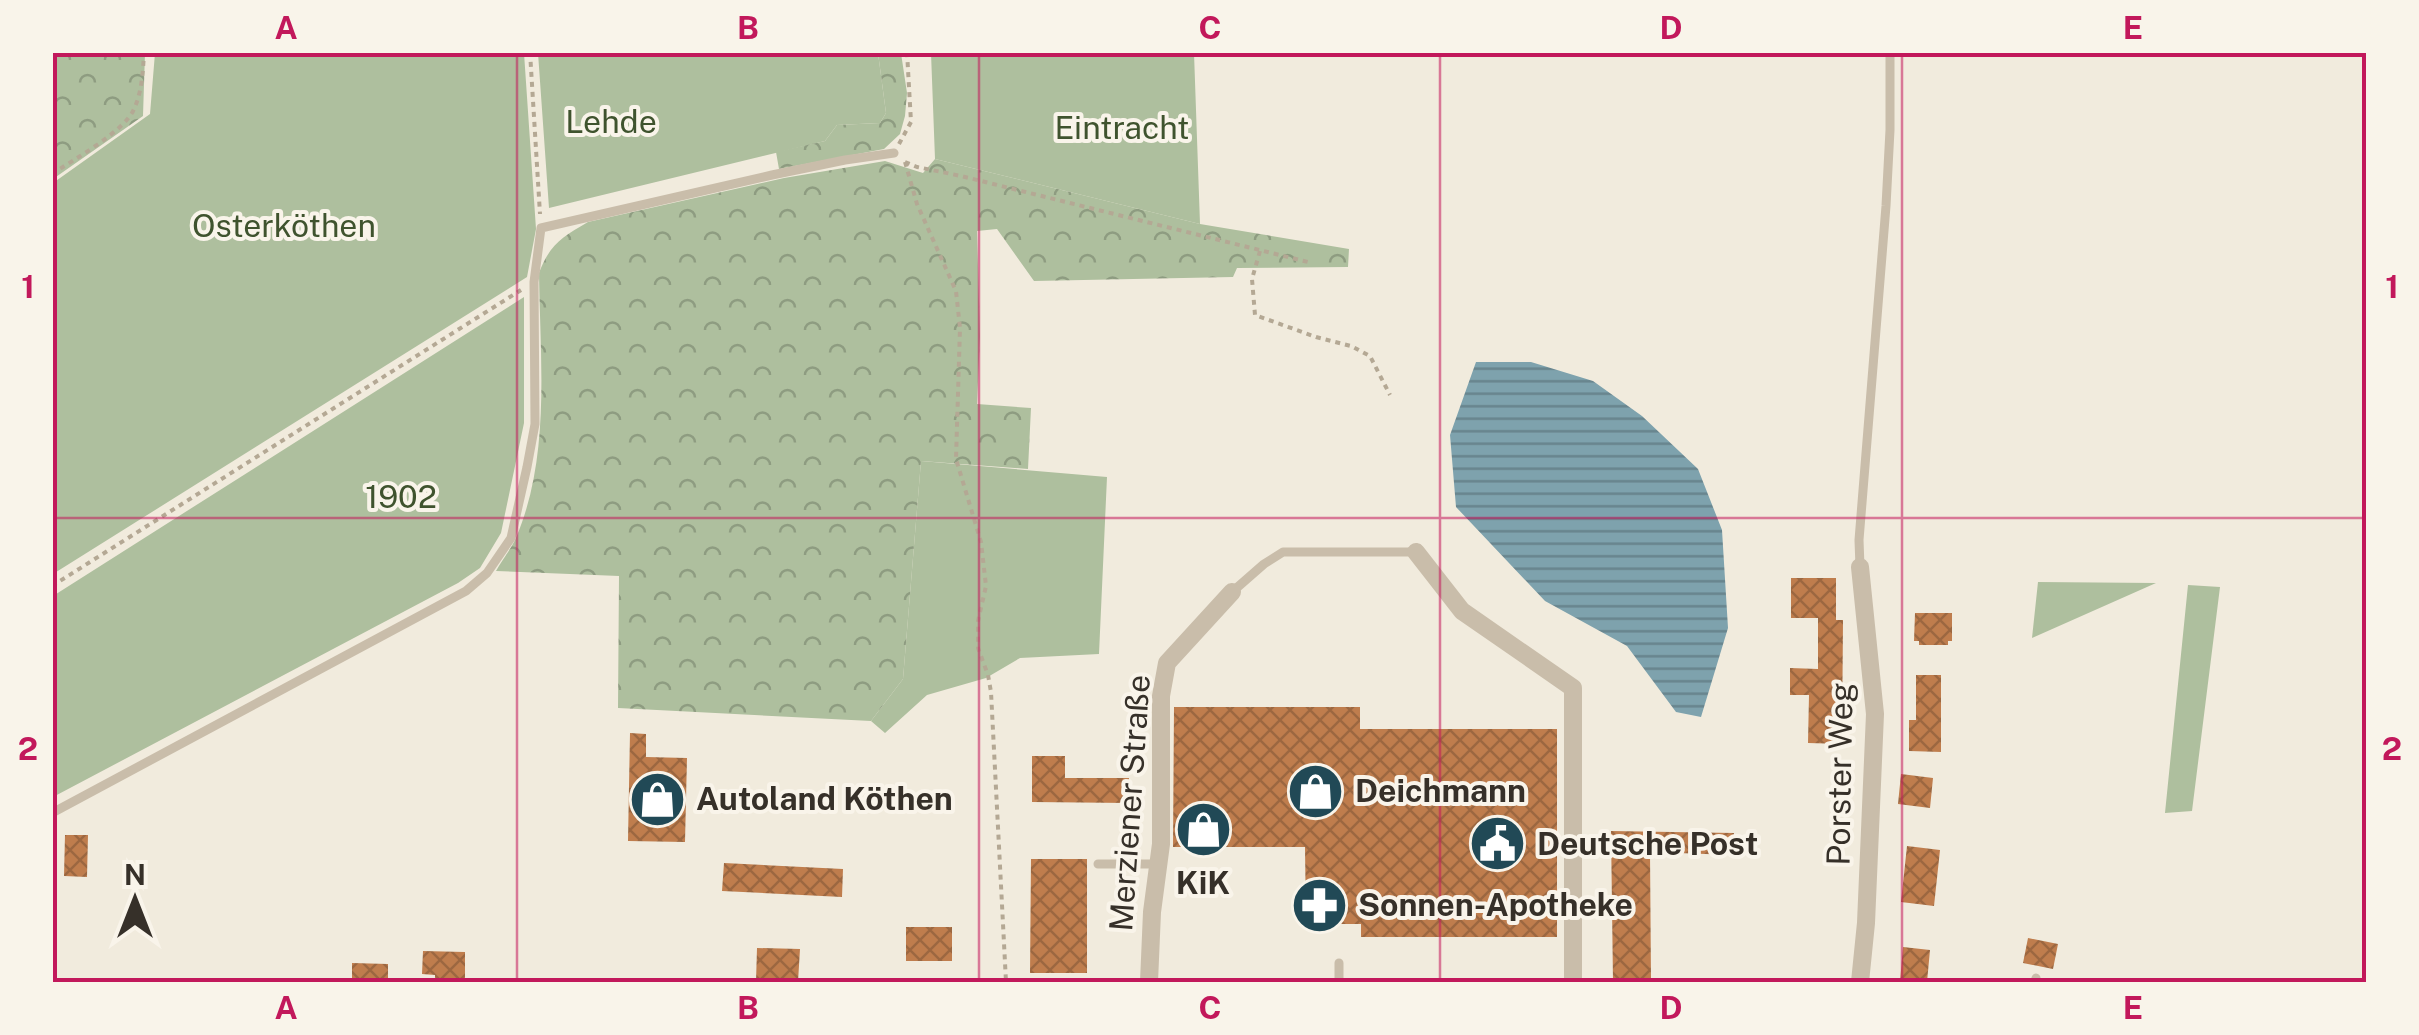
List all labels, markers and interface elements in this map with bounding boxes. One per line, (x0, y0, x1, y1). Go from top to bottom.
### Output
text: A (274, 9, 298, 46)
text: B (737, 9, 759, 46)
text: C (1199, 9, 1221, 46)
text: D (1659, 9, 1683, 46)
text: E (2123, 9, 2143, 46)
park label: Lehde (565, 103, 657, 140)
park label: Eintracht (1055, 109, 1189, 146)
park label: Osterköthen (192, 207, 376, 244)
text: 1 (21, 268, 35, 305)
text: 1 (2385, 268, 2399, 305)
park label: 1902 (365, 478, 437, 515)
street label: Merziener Straße (1102, 673, 1157, 933)
street label: Porster Weg (1819, 682, 1860, 866)
text: 2 (18, 730, 38, 767)
text: 2 (2382, 730, 2402, 767)
shop icon: Deichmann (1286, 761, 1346, 821)
shop icon: Autoland Köthen (627, 769, 687, 829)
place label: Deichmann (1355, 772, 1526, 809)
place label: Autoland Köthen (696, 780, 953, 817)
shop icon: KiK (1173, 799, 1233, 859)
public building icon: Deutsche Post (1468, 814, 1528, 874)
place label: Deutsche Post (1537, 825, 1758, 862)
north arrow (85, 850, 185, 950)
text: N (124, 858, 146, 891)
place label: KiK (1176, 864, 1230, 901)
pharmacy icon: Sonnen-Apotheke (1289, 875, 1349, 935)
place label: Sonnen-Apotheke (1358, 886, 1633, 923)
text: A (274, 989, 298, 1026)
text: B (737, 989, 759, 1026)
text: C (1199, 989, 1221, 1026)
text: D (1659, 989, 1683, 1026)
text: E (2123, 989, 2143, 1026)

